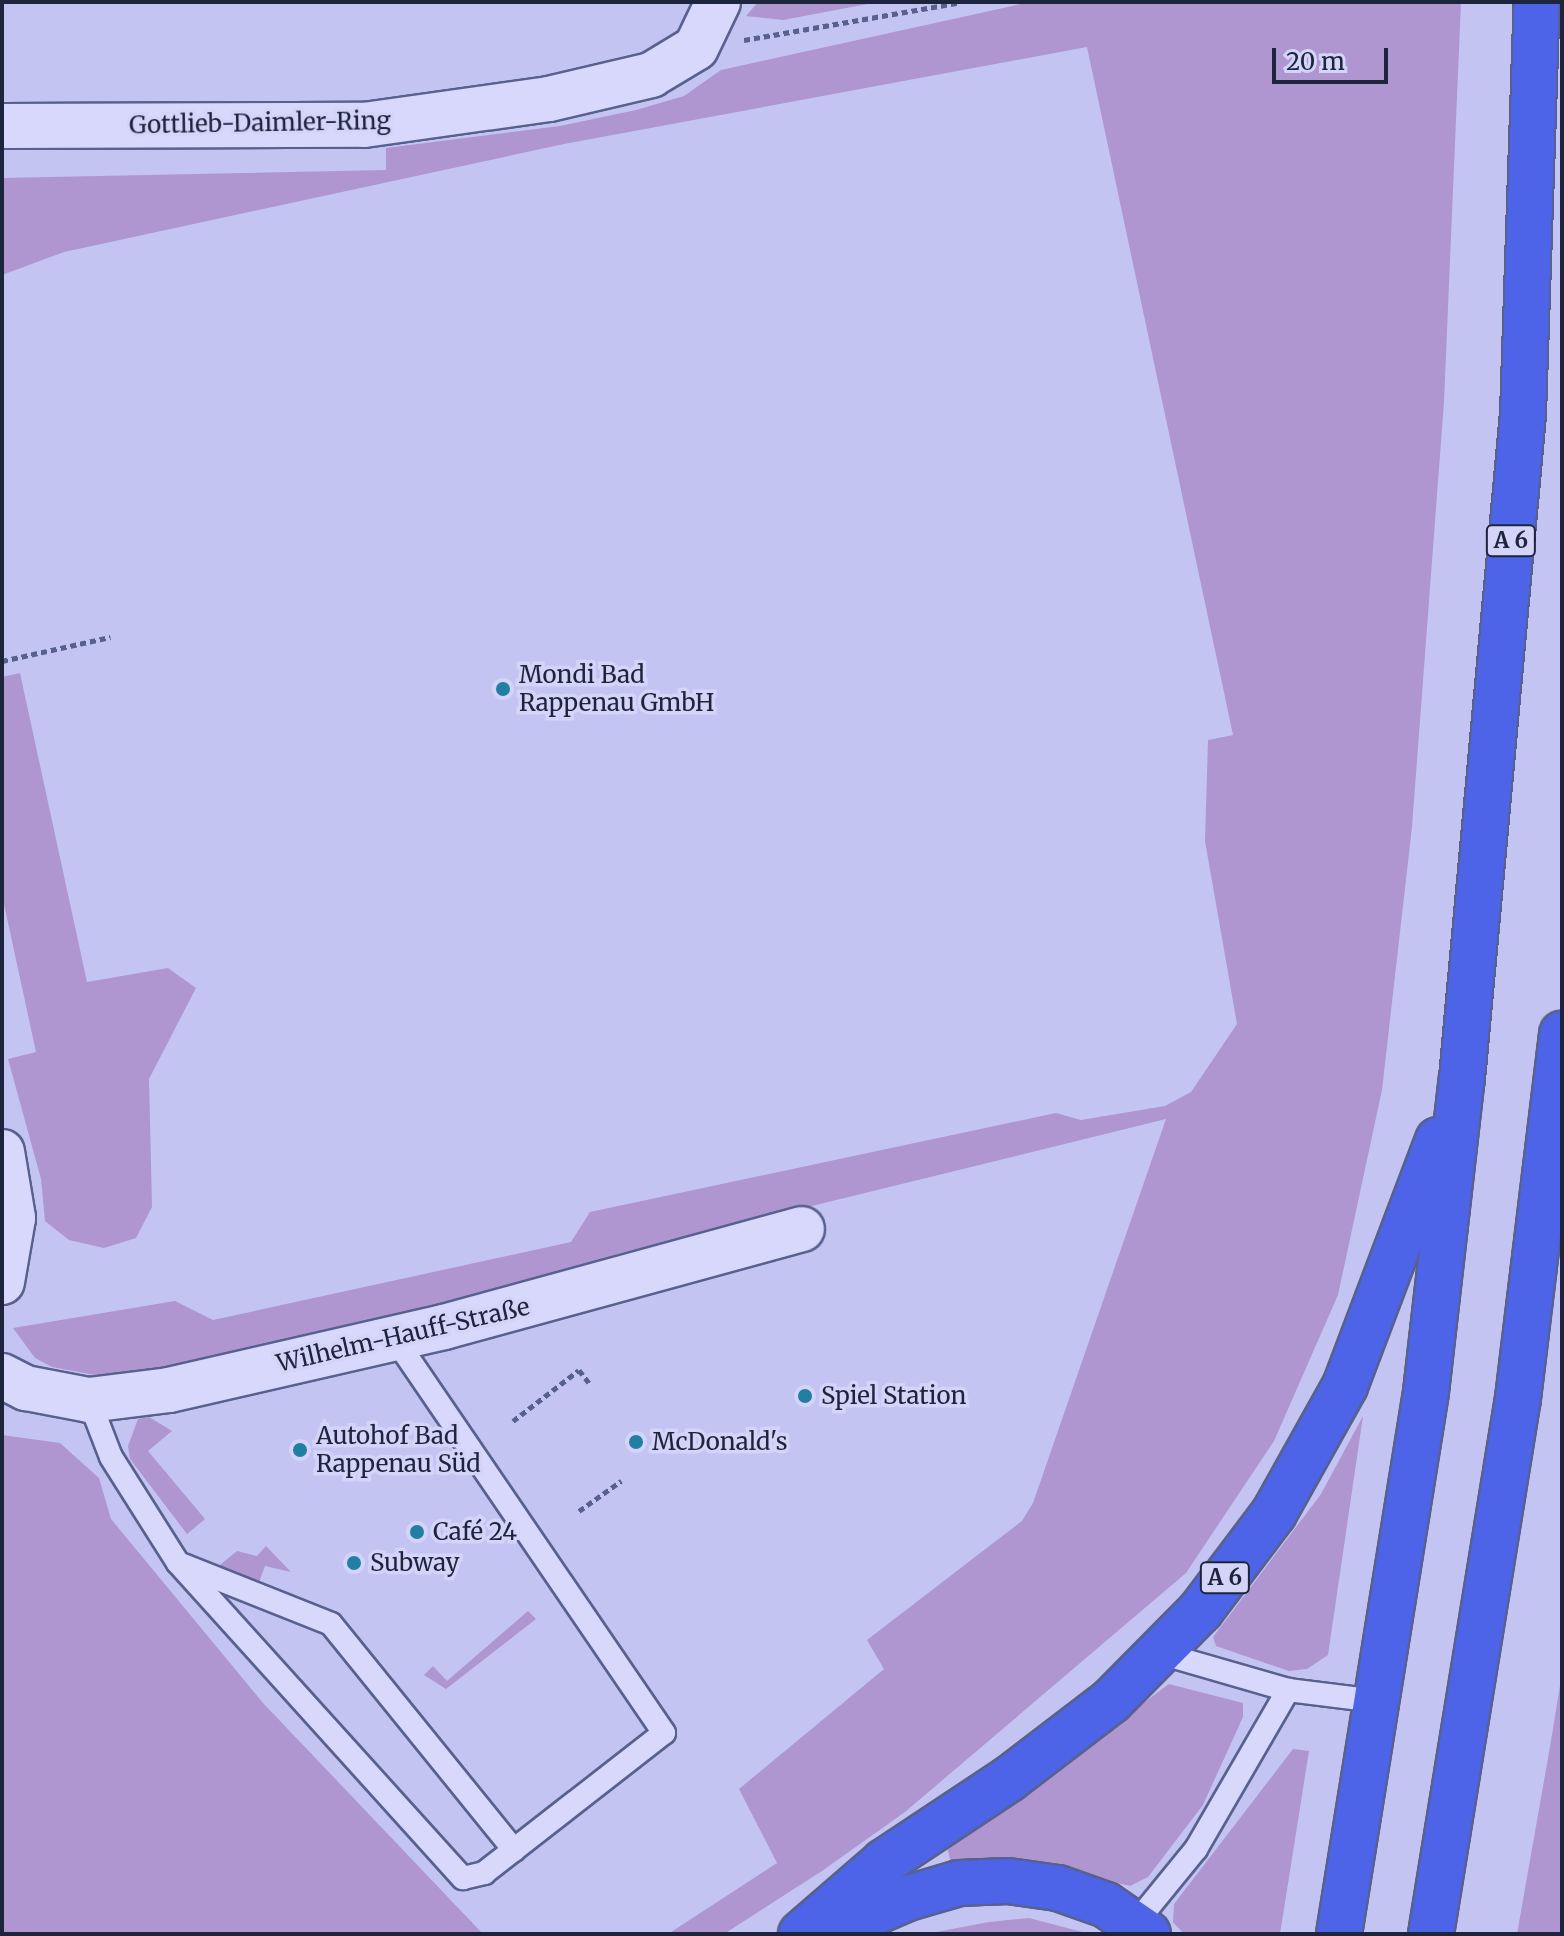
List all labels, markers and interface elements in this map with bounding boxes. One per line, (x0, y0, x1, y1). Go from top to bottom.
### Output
scale bar (1276, 32, 1392, 82)
text: 20 m (1286, 46, 1345, 77)
street label: Gottlieb-Daimler-Ring (129, 106, 391, 140)
road number: A 6 (1485, 523, 1537, 559)
place label: Mondi Bad Rappenau GmbH (519, 661, 714, 717)
marker: Mondi Bad Rappenau GmbH (494, 680, 512, 698)
street label: Wilhelm-Hauff-Straße (274, 1292, 532, 1378)
place label: Spiel Station (821, 1382, 966, 1410)
marker: Spiel Station (796, 1387, 814, 1405)
place label: Autohof Bad Rappenau Süd (316, 1422, 481, 1478)
place label: McDonald's (652, 1428, 787, 1456)
marker: McDonald's (627, 1433, 645, 1451)
marker: Autohof Bad Rappenau Süd (291, 1441, 309, 1459)
place label: Café 24 (433, 1518, 517, 1546)
marker: Café 24 (408, 1523, 426, 1541)
place label: Subway (370, 1549, 460, 1577)
marker: Subway (345, 1554, 363, 1572)
road number: A 6 (1199, 1560, 1251, 1596)

